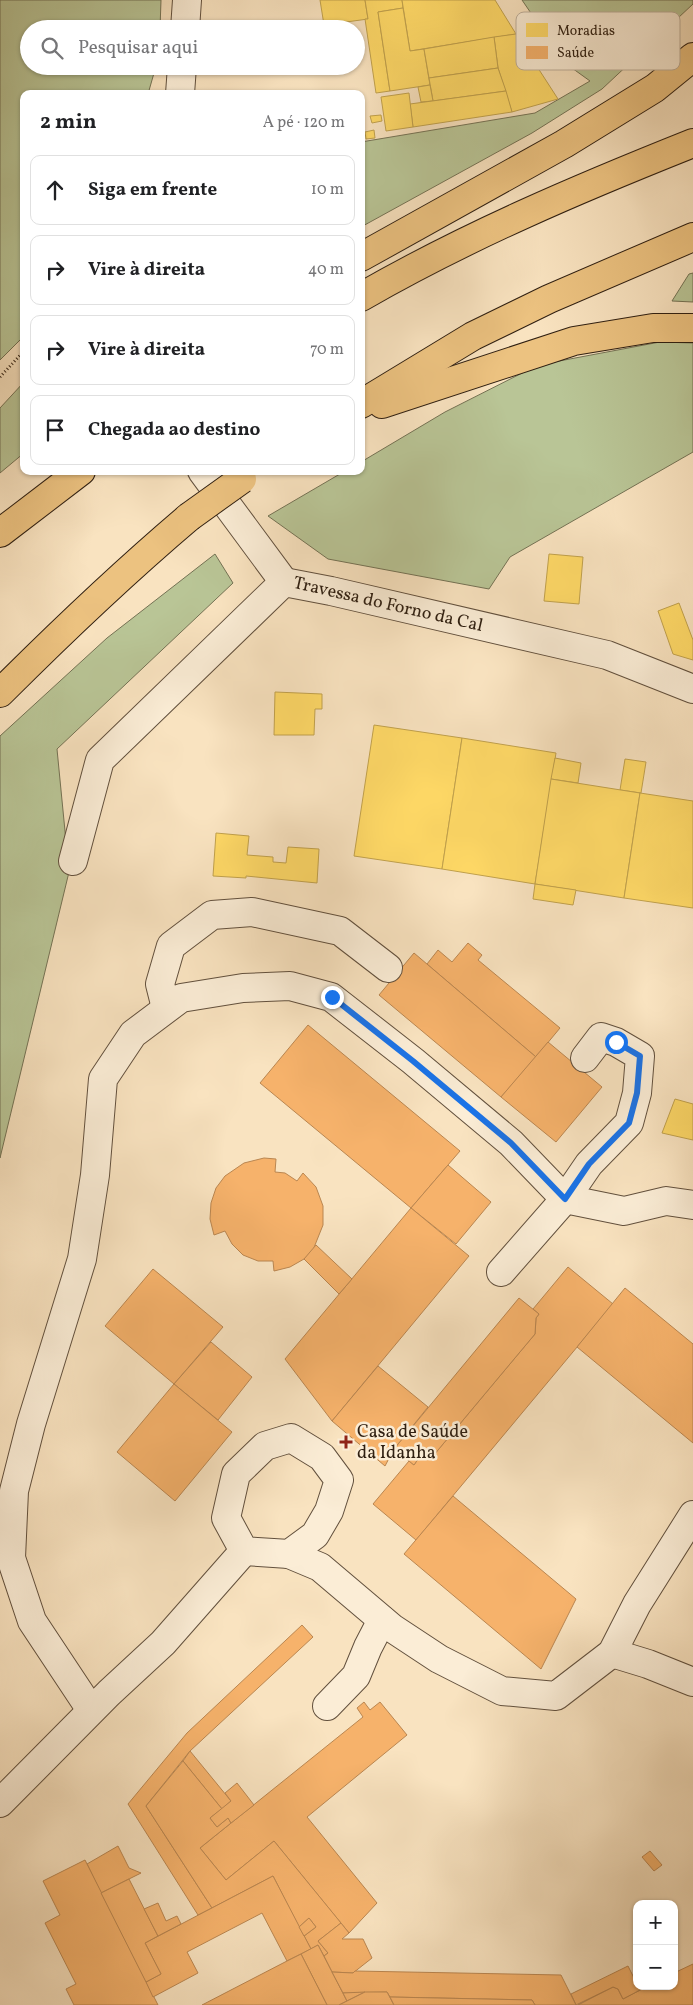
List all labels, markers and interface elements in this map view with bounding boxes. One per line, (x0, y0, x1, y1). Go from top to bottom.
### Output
legend (516, 12, 680, 70)
search box (20, 20, 365, 75)
text: Moradias (557, 22, 615, 41)
icon: search (38, 34, 66, 62)
text: Pesquisar aqui (78, 35, 198, 61)
text: Saúde (557, 44, 594, 63)
text: 2 min (40, 108, 97, 137)
text: A pé · 120 m (263, 112, 345, 134)
icon: ahead (41, 176, 69, 204)
text: Siga em frente (88, 177, 217, 203)
text: 10 m (311, 179, 344, 201)
icon: right (41, 256, 69, 284)
text: Vire à direita (88, 257, 205, 283)
text: 40 m (308, 259, 344, 281)
icon: right (41, 336, 69, 364)
text: Vire à direita (88, 337, 205, 363)
text: 70 m (310, 339, 344, 361)
icon: arrive (41, 416, 69, 444)
text: Chegada ao destino (88, 417, 260, 443)
street label: Travessa do Forno da Cal (291, 571, 485, 639)
route end (321, 986, 344, 1009)
route start (605, 1031, 628, 1054)
place label: Casa de Saúde da Idanha (357, 1420, 468, 1466)
marker: Casa de Saúde da Idanha (339, 1435, 353, 1449)
map controls (633, 1900, 678, 1990)
button: + (633, 1900, 678, 1945)
button: − (633, 1945, 678, 1990)

